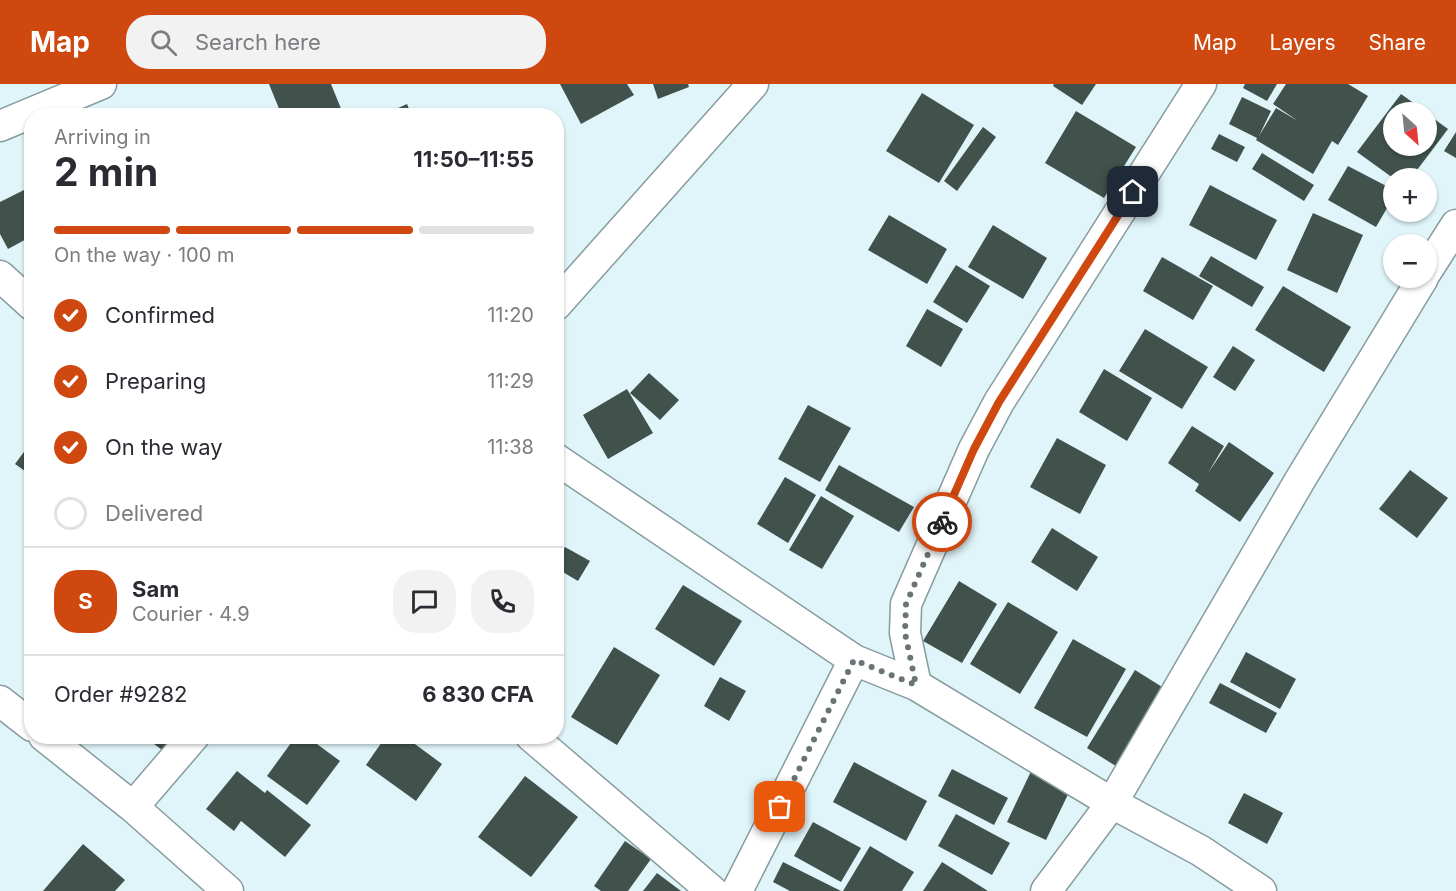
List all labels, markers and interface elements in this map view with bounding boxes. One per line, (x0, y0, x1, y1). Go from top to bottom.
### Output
search box (126, 15, 546, 69)
text: Map (30, 25, 90, 59)
icon: search (147, 26, 180, 59)
text: Search here (195, 29, 321, 55)
text: Map (1193, 30, 1237, 55)
text: Layers (1270, 30, 1336, 55)
text: Share (1369, 30, 1426, 55)
north arrow (1383, 102, 1437, 156)
map controls (1383, 102, 1437, 288)
text: Arriving in (54, 125, 151, 149)
text: 11:50–11:55 (413, 146, 534, 172)
text: 2 min (54, 148, 158, 195)
pin (1107, 166, 1158, 217)
button: + (1383, 168, 1437, 222)
icon: home (1116, 175, 1149, 208)
button: − (1383, 234, 1437, 288)
text: On the way · 100 m (54, 243, 234, 267)
icon: check (54, 299, 87, 332)
text: Confirmed (105, 302, 215, 328)
text: 11:20 (487, 303, 534, 327)
icon: check (54, 365, 87, 398)
text: Preparing (105, 368, 206, 394)
text: 11:29 (487, 369, 534, 393)
icon: check (54, 431, 87, 464)
text: On the way (105, 434, 223, 460)
text: 11:38 (487, 435, 534, 459)
courier (912, 492, 972, 552)
text: Delivered (105, 500, 203, 526)
icon: bike (926, 506, 959, 539)
button: chat (393, 570, 456, 633)
button: phone (471, 570, 534, 633)
text: Sam (132, 576, 179, 602)
text: S (78, 588, 93, 614)
text: Courier · 4.9 (132, 602, 250, 626)
text: Order #9282 (54, 681, 188, 707)
text: 6 830 CFA (422, 681, 534, 707)
pin (754, 781, 805, 832)
icon: bag (763, 790, 796, 823)

